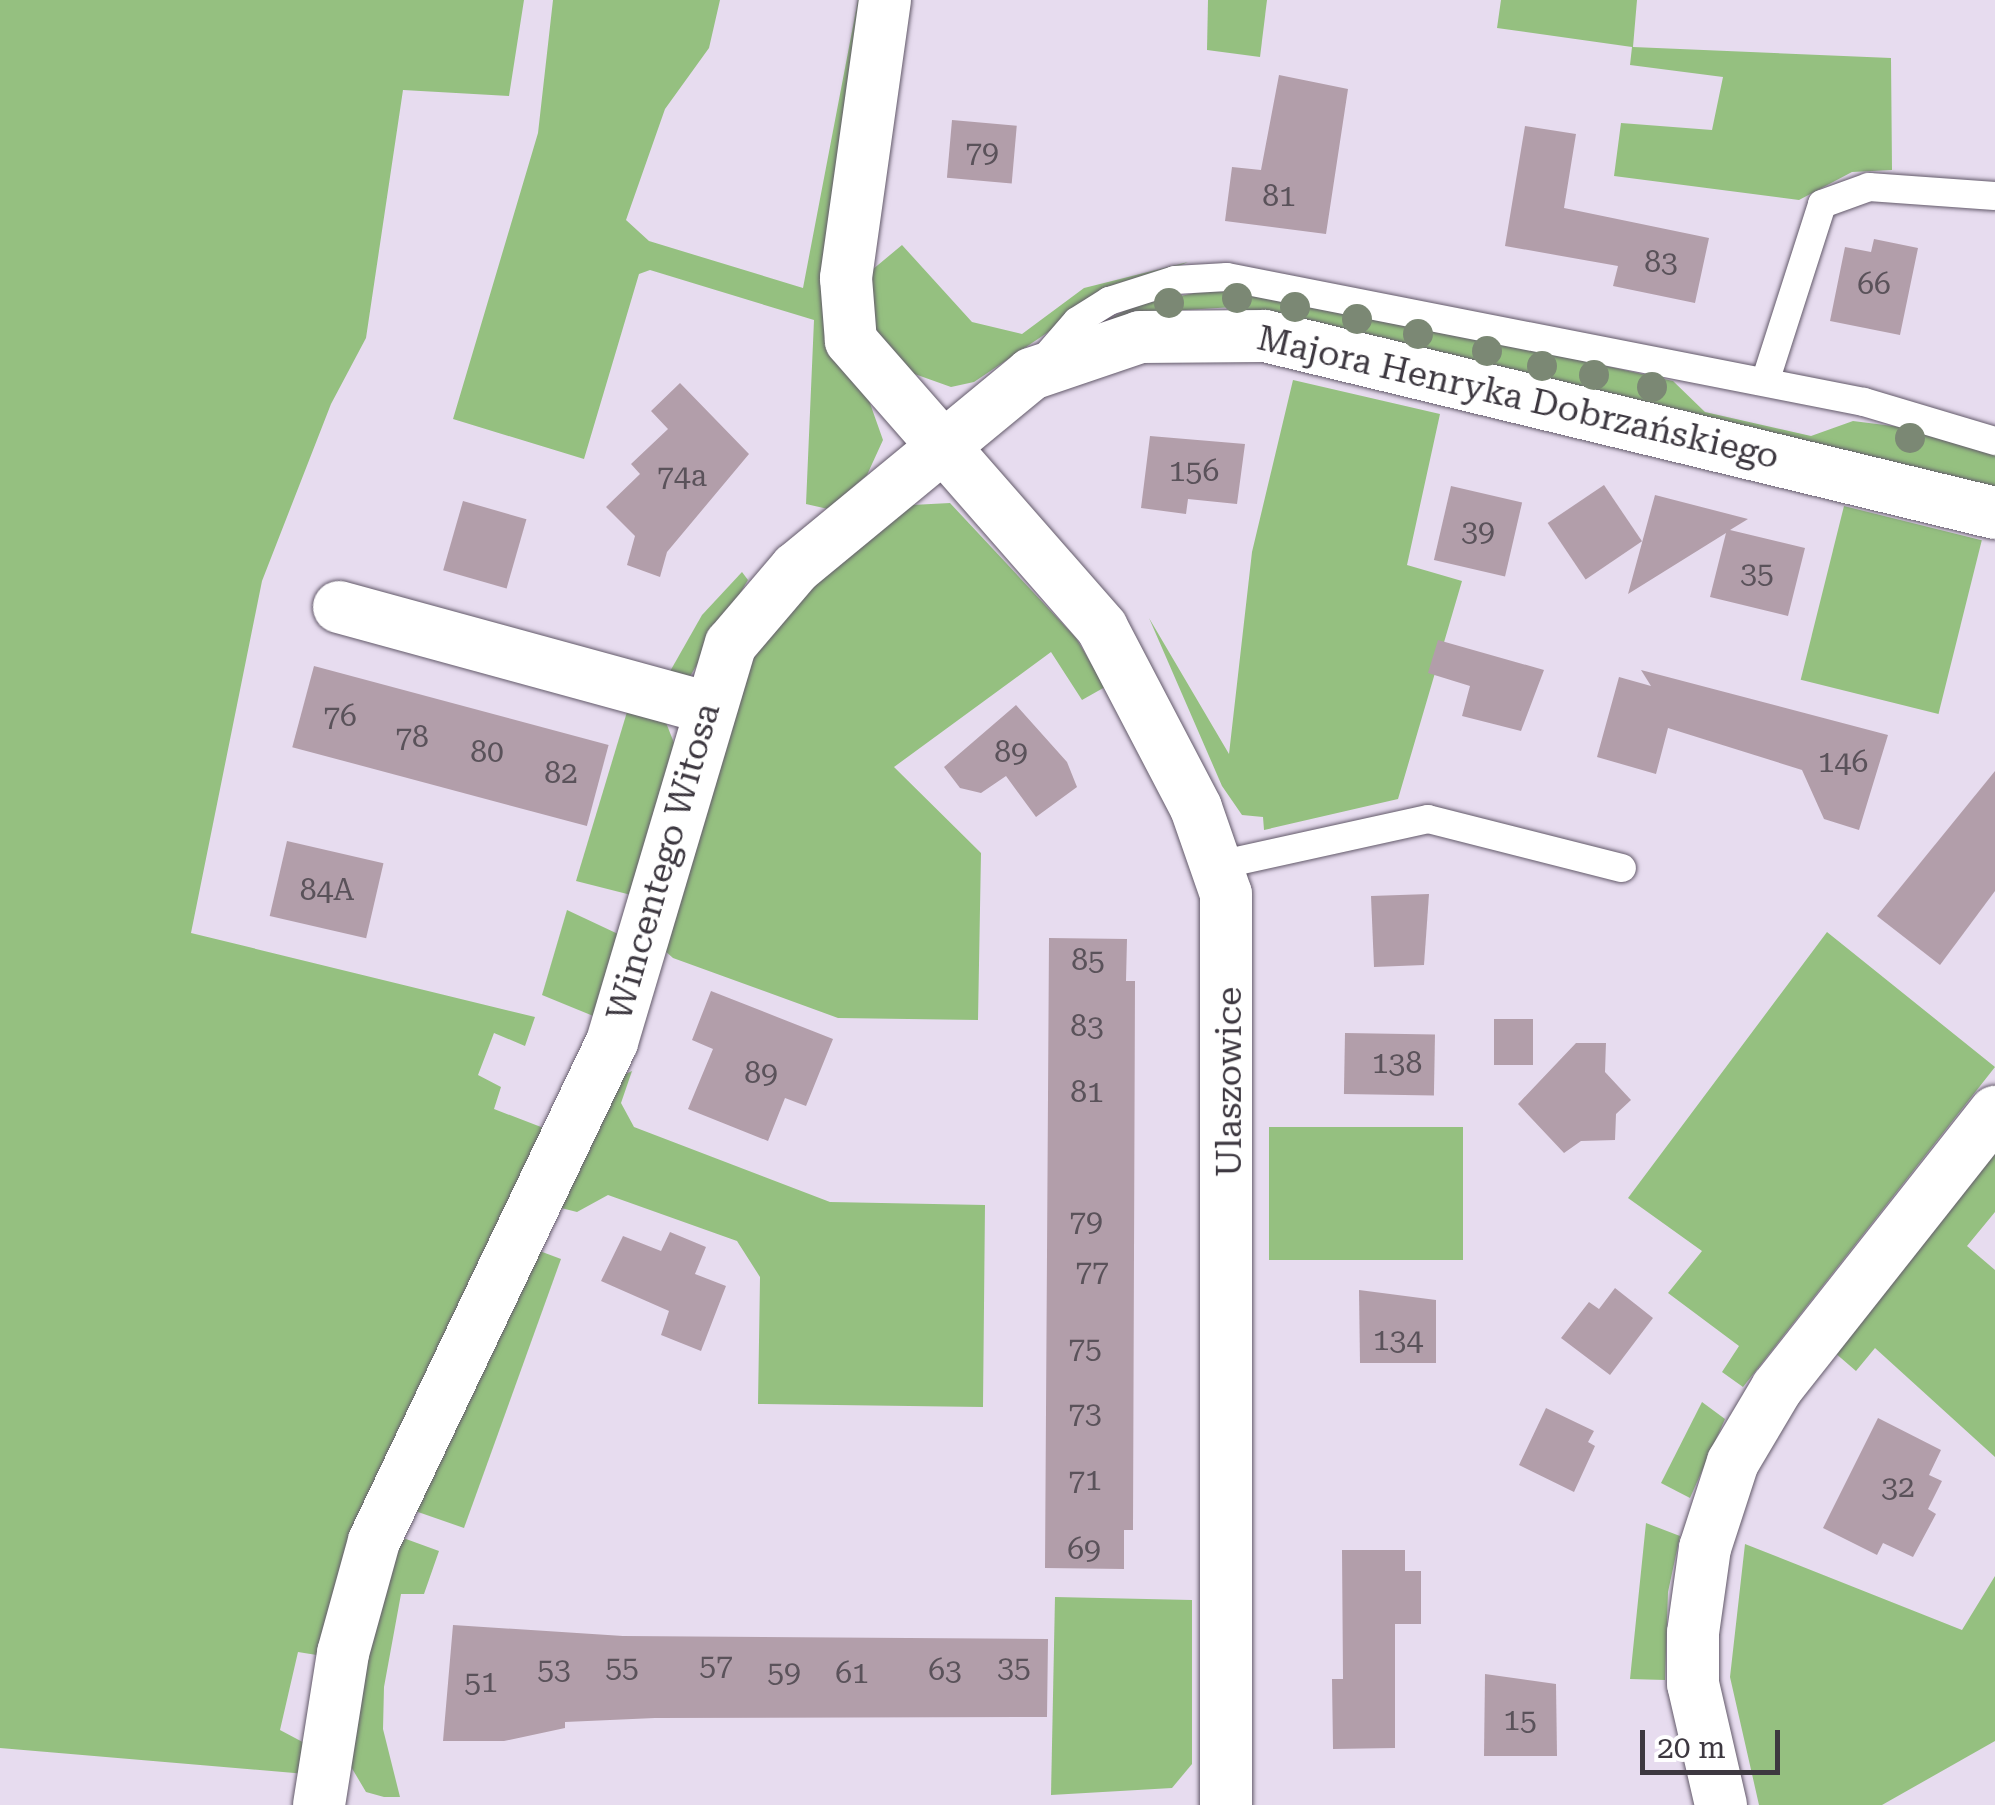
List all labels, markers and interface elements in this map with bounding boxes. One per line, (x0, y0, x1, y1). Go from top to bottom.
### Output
house number: 79 (965, 134, 999, 170)
house number: 81 (1262, 178, 1296, 214)
house number: 83 (1644, 244, 1678, 280)
house number: 66 (1857, 266, 1891, 302)
street label: Majora Henryka Dobrzańskiego (1253, 317, 1783, 479)
house number: 156 (1169, 453, 1219, 489)
house number: 74a (657, 458, 707, 494)
house number: 39 (1461, 513, 1495, 549)
house number: 35 (1740, 555, 1774, 591)
house number: 76 (323, 698, 357, 734)
street label: Wincentego Witosa (599, 699, 729, 1025)
house number: 78 (395, 719, 429, 755)
house number: 80 (470, 734, 504, 770)
house number: 89 (994, 734, 1028, 770)
house number: 146 (1818, 744, 1868, 780)
house number: 82 (544, 755, 578, 791)
house number: 84A (300, 872, 354, 908)
house number: 85 (1071, 942, 1105, 978)
street label: Ulaszowice (1209, 987, 1251, 1177)
house number: 83 (1070, 1008, 1104, 1044)
house number: 138 (1372, 1045, 1422, 1081)
house number: 89 (744, 1055, 778, 1091)
house number: 81 (1070, 1074, 1104, 1110)
house number: 79 (1069, 1203, 1103, 1239)
house number: 77 (1075, 1253, 1109, 1289)
house number: 134 (1373, 1322, 1423, 1358)
house number: 75 (1068, 1330, 1102, 1366)
house number: 73 (1068, 1395, 1102, 1431)
house number: 71 (1068, 1462, 1102, 1498)
house number: 32 (1881, 1469, 1915, 1505)
house number: 69 (1067, 1531, 1101, 1567)
house number: 57 (699, 1647, 733, 1683)
house number: 55 (605, 1649, 639, 1685)
house number: 35 (997, 1649, 1031, 1685)
house number: 53 (537, 1651, 571, 1687)
house number: 63 (928, 1652, 962, 1688)
house number: 59 (767, 1654, 801, 1690)
house number: 61 (835, 1655, 869, 1691)
house number: 51 (464, 1664, 498, 1700)
house number: 15 (1503, 1702, 1537, 1738)
scale bar (1645, 1710, 1785, 1772)
text: 20 m (1657, 1730, 1726, 1765)

